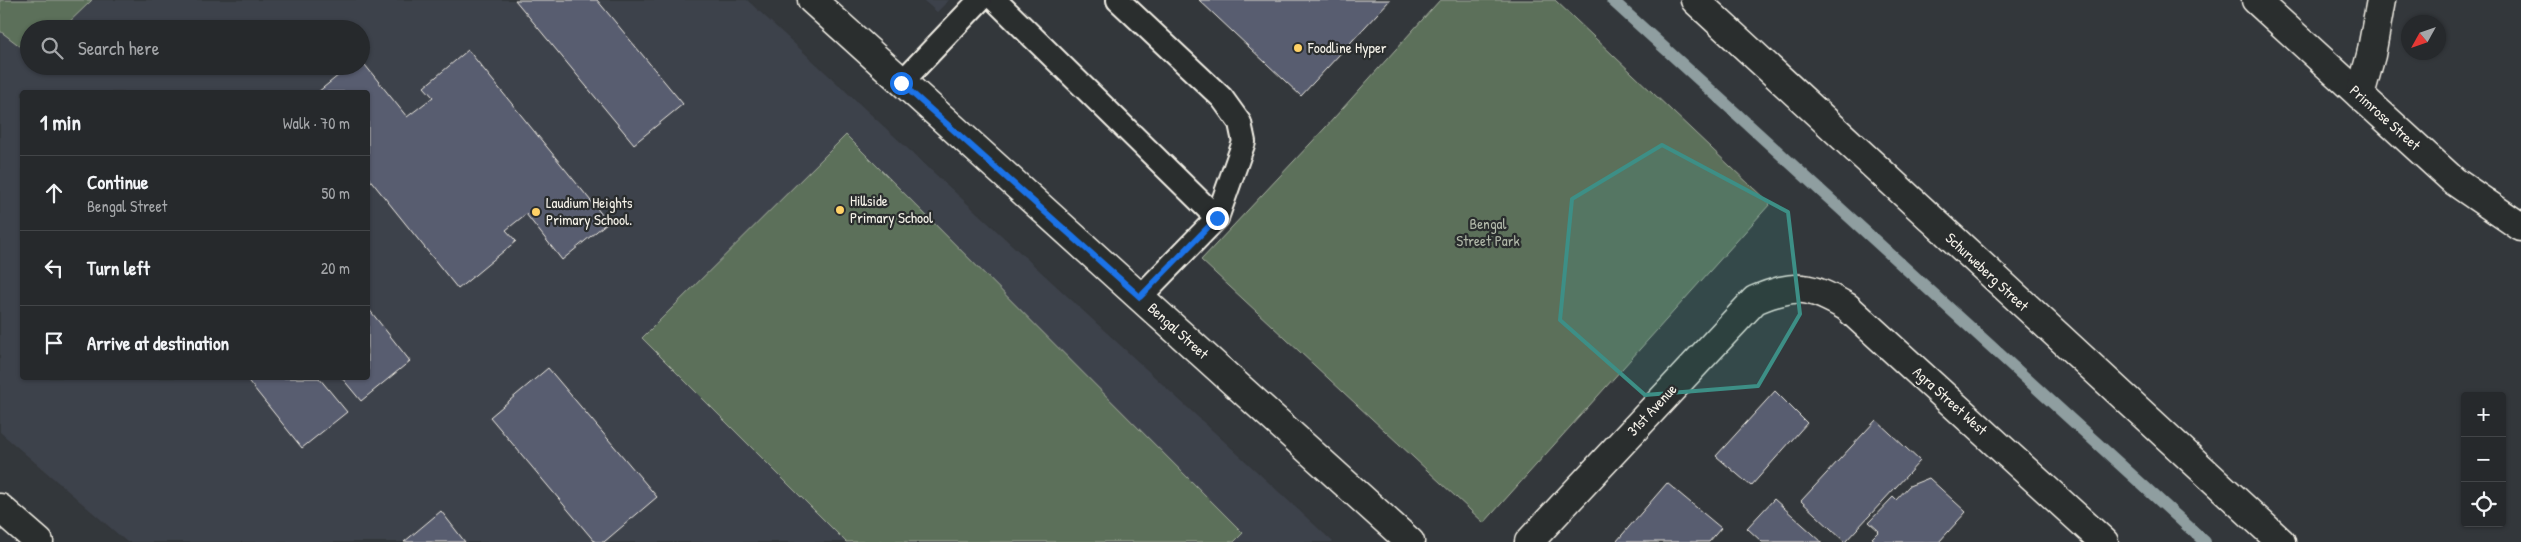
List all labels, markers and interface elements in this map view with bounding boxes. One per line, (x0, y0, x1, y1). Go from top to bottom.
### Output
north arrow (2401, 15, 2446, 60)
search box (20, 20, 370, 75)
icon: search (38, 34, 66, 62)
text: Search here (78, 35, 159, 61)
place label: Foodline Hyper (1307, 37, 1387, 58)
marker: Foodline Hyper (1292, 42, 1304, 54)
route start (890, 72, 913, 95)
street label: Primrose Street (2345, 80, 2426, 156)
text: 1 min (40, 108, 81, 137)
text: Walk · 70 m (283, 112, 350, 134)
text: Continue (87, 169, 148, 195)
icon: ahead (40, 179, 68, 207)
text: 50 m (322, 182, 350, 204)
place label: Hillside Primary School (850, 190, 933, 228)
place label: Laudium Heights Primary School. (546, 192, 633, 230)
text: Bengal Street (87, 195, 167, 217)
marker: Hillside Primary School (834, 204, 846, 216)
marker: Laudium Heights Primary School. (530, 206, 542, 218)
route end (1206, 207, 1229, 230)
park label: Bengal Street Park (1456, 213, 1520, 251)
street label: Schurweberg Street (1941, 228, 2034, 316)
icon: left (40, 254, 68, 282)
text: Turn left (87, 255, 150, 281)
text: 20 m (321, 257, 350, 279)
street label: Bengal Street (1143, 298, 1214, 364)
icon: arrive (40, 329, 68, 357)
text: Arrive at destination (87, 330, 229, 356)
street label: Agra Street West (1909, 362, 1993, 440)
street label: 31st Avenue (1622, 379, 1681, 440)
map controls (2461, 392, 2506, 527)
button: + (2461, 392, 2506, 437)
button: − (2461, 437, 2506, 482)
button: locate (2461, 482, 2506, 527)

